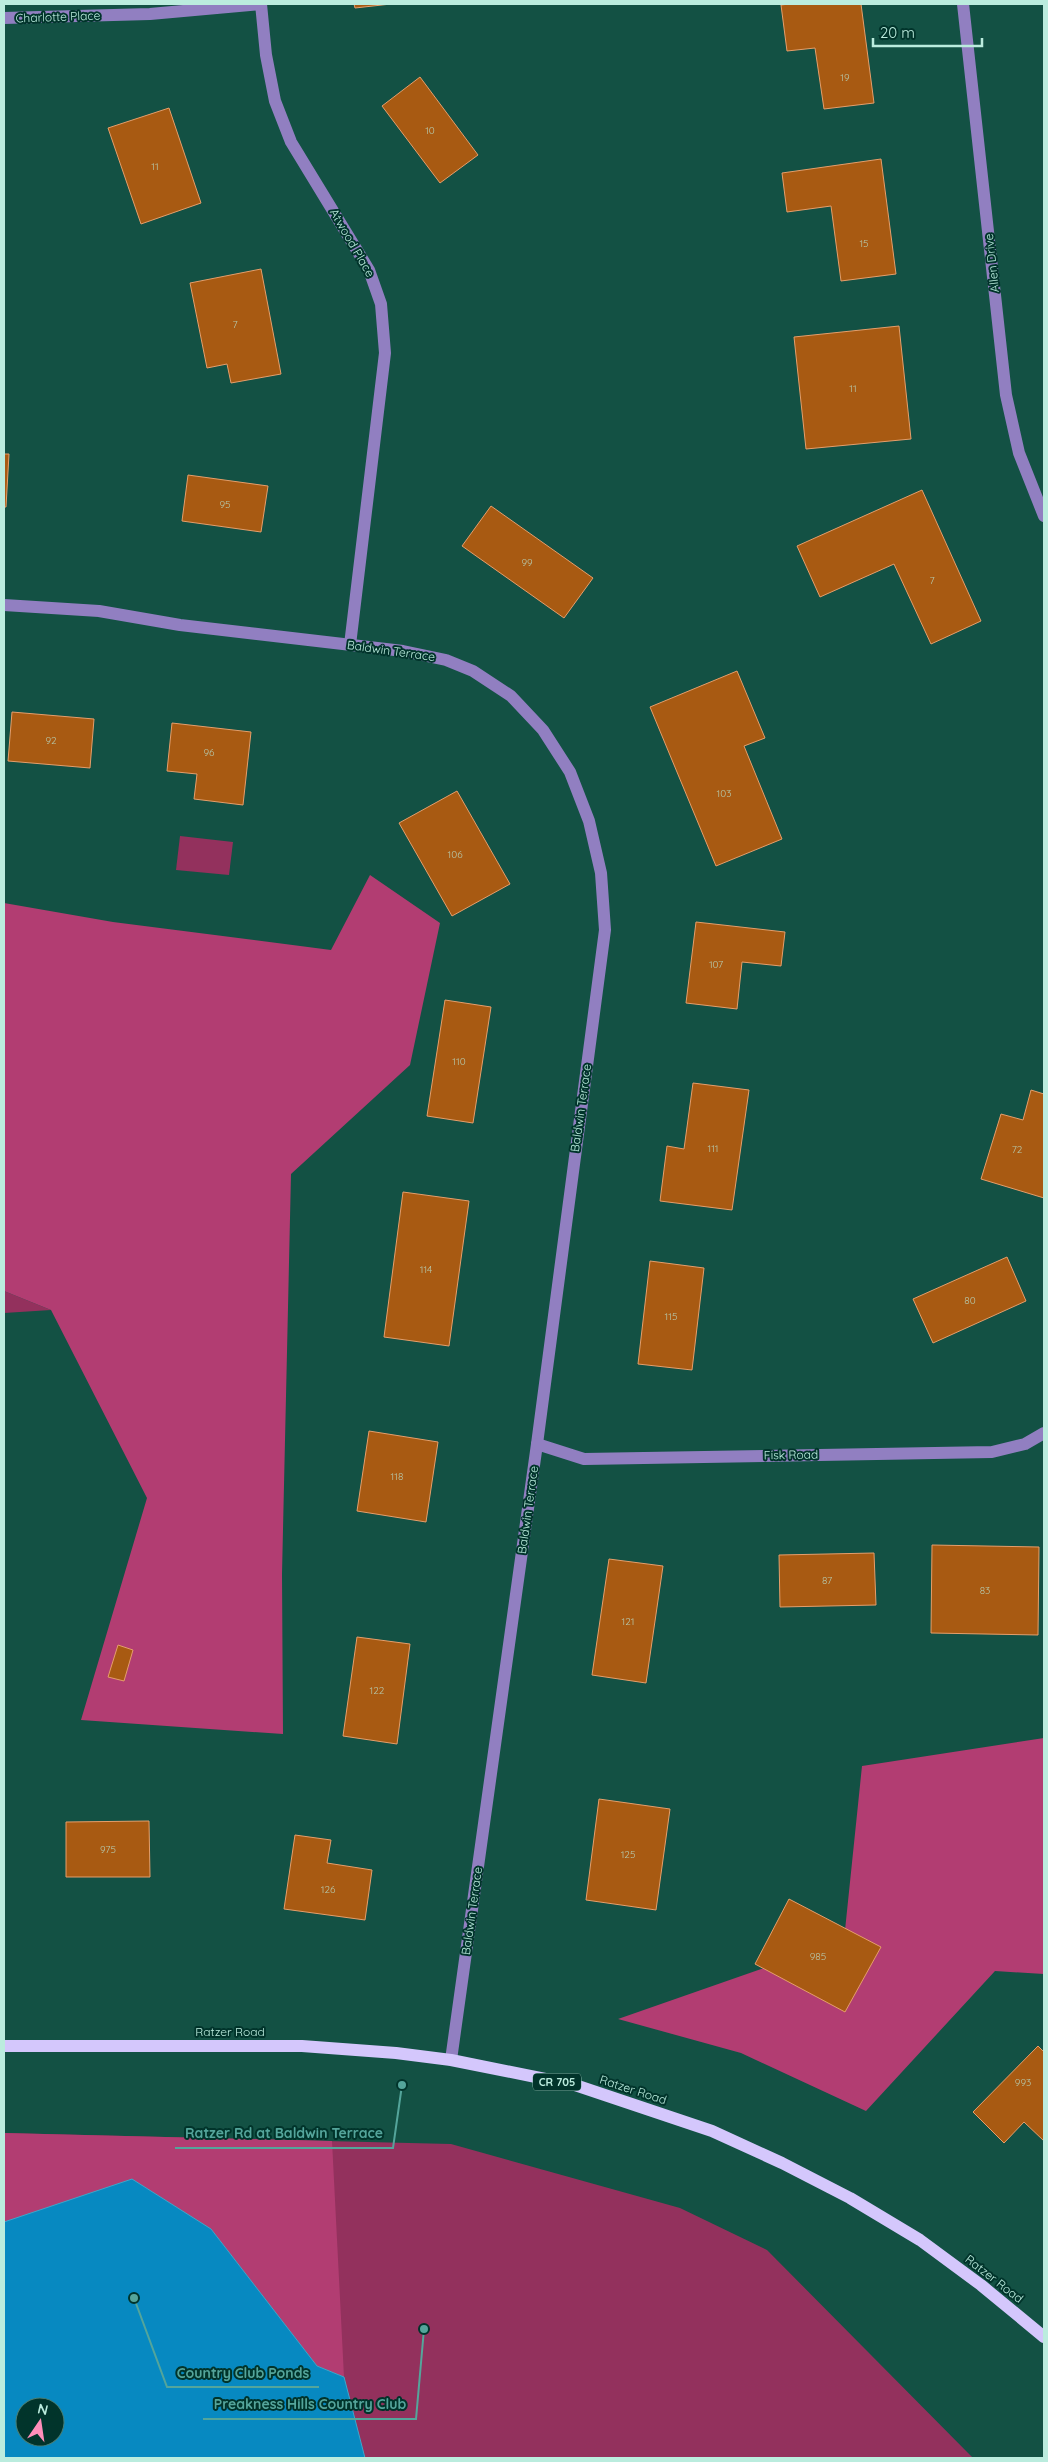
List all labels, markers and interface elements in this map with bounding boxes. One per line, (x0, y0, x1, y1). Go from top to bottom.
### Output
street label: Charlotte Place (15, 8, 101, 25)
scale bar (873, 15, 982, 47)
text: 20 m (880, 23, 915, 42)
house number: 19 (840, 71, 850, 84)
house number: 10 (425, 124, 435, 137)
house number: 11 (151, 160, 159, 173)
street label: Atwood Place (327, 206, 378, 280)
street label: Allen Drive (981, 233, 1002, 293)
house number: 15 (859, 237, 869, 250)
house number: 7 (232, 318, 238, 331)
house number: 11 (849, 382, 857, 395)
house number: 95 (219, 498, 231, 511)
house number: 99 (521, 556, 533, 569)
house number: 7 (929, 574, 935, 587)
street label: Baldwin Terrace (346, 637, 436, 664)
house number: 92 (45, 734, 57, 747)
house number: 96 (204, 746, 215, 759)
house number: 103 (717, 787, 731, 800)
house number: 106 (447, 848, 463, 861)
house number: 107 (709, 958, 723, 971)
house number: 110 (452, 1055, 466, 1068)
street label: Baldwin Terrace (567, 1063, 594, 1153)
house number: 111 (707, 1142, 719, 1155)
house number: 72 (1012, 1143, 1023, 1156)
house number: 114 (420, 1263, 432, 1276)
house number: 80 (964, 1294, 976, 1307)
house number: 115 (665, 1310, 677, 1323)
street label: Fisk Road (764, 1447, 818, 1462)
street label: Baldwin Terrace (514, 1465, 541, 1555)
house number: 118 (391, 1470, 403, 1483)
house number: 87 (822, 1574, 832, 1587)
house number: 83 (980, 1584, 990, 1597)
house number: 121 (622, 1615, 634, 1628)
house number: 122 (370, 1684, 385, 1697)
house number: 975 (100, 1843, 116, 1856)
house number: 125 (621, 1848, 635, 1861)
street label: Baldwin Terrace (458, 1866, 485, 1956)
house number: 126 (321, 1883, 336, 1896)
house number: 985 (810, 1950, 826, 1963)
street label: Ratzer Road (195, 2024, 265, 2039)
street label: Ratzer Road (598, 2072, 669, 2107)
road number: CR 705 (533, 2074, 581, 2090)
house number: 993 (1015, 2076, 1031, 2089)
callout: Ratzer Rd at Baldwin Terrace (175, 2119, 393, 2148)
text: Ratzer Rd at Baldwin Terrace (185, 2124, 383, 2142)
street label: Ratzer Road (962, 2251, 1026, 2306)
callout: Country Club Ponds (167, 2358, 319, 2387)
text: Country Club Ponds (177, 2364, 309, 2382)
callout: Preakness Hills Country Club (203, 2390, 416, 2419)
text: Preakness Hills Country Club (214, 2395, 406, 2413)
north arrow (15, 2397, 65, 2447)
text: N (36, 2399, 50, 2419)

